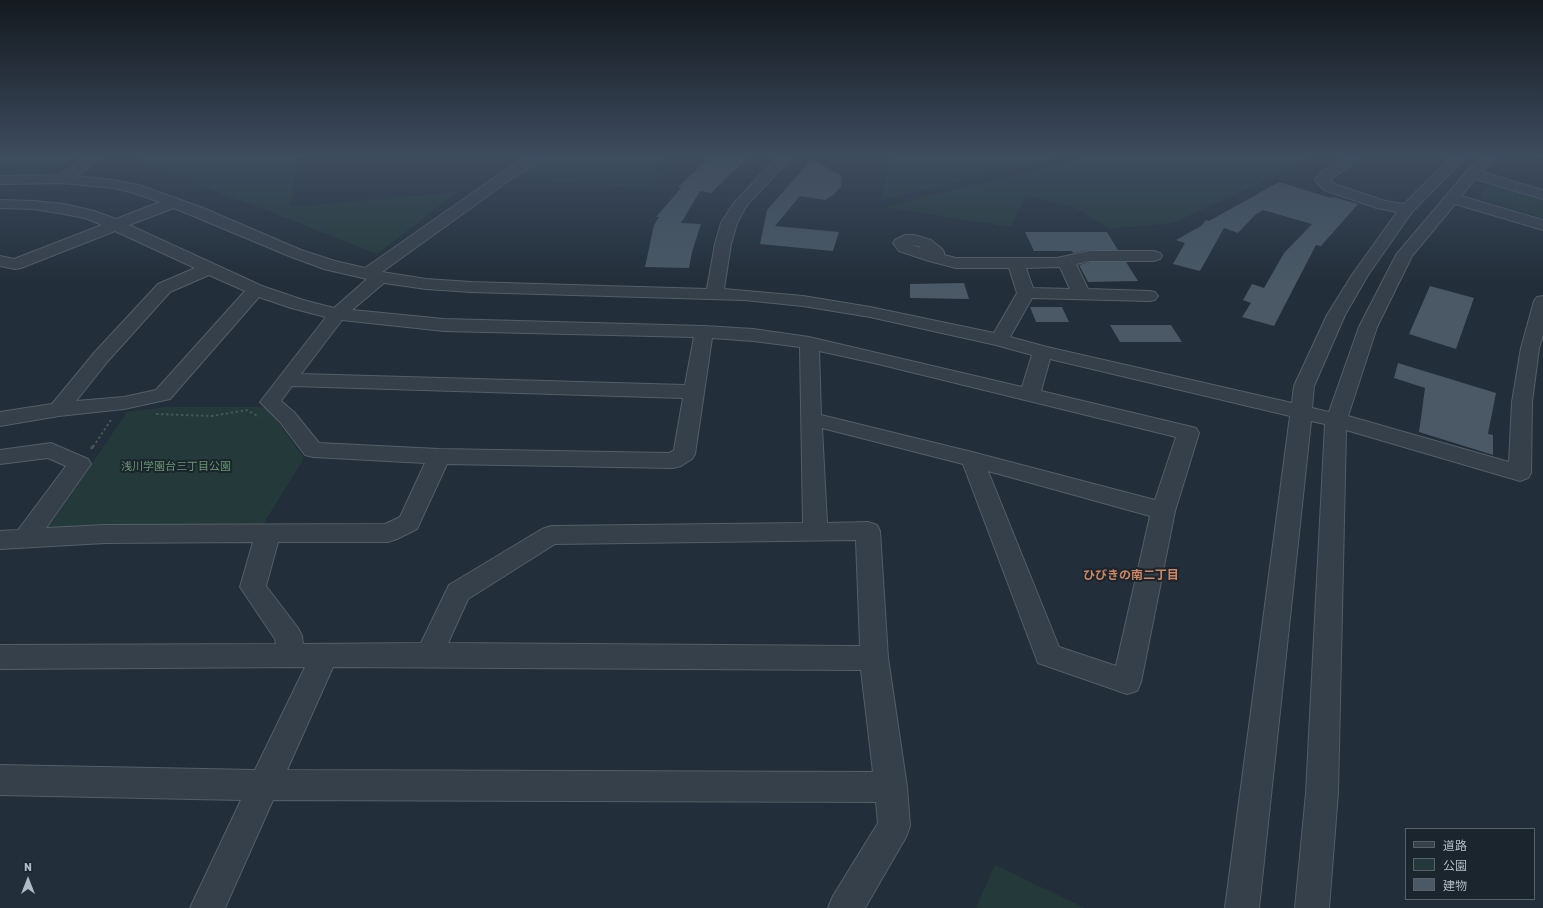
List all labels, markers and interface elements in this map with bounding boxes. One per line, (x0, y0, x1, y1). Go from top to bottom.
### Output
park label: 浅川学園台三丁目公園 (121, 460, 231, 474)
district label: ひびきの南二丁目 (1083, 569, 1179, 583)
legend (1405, 828, 1535, 900)
text: 道路 (1443, 839, 1467, 853)
text: 公園 (1443, 859, 1467, 873)
north arrow (8, 860, 48, 900)
text: N (24, 861, 32, 874)
text: 建物 (1443, 879, 1467, 893)

